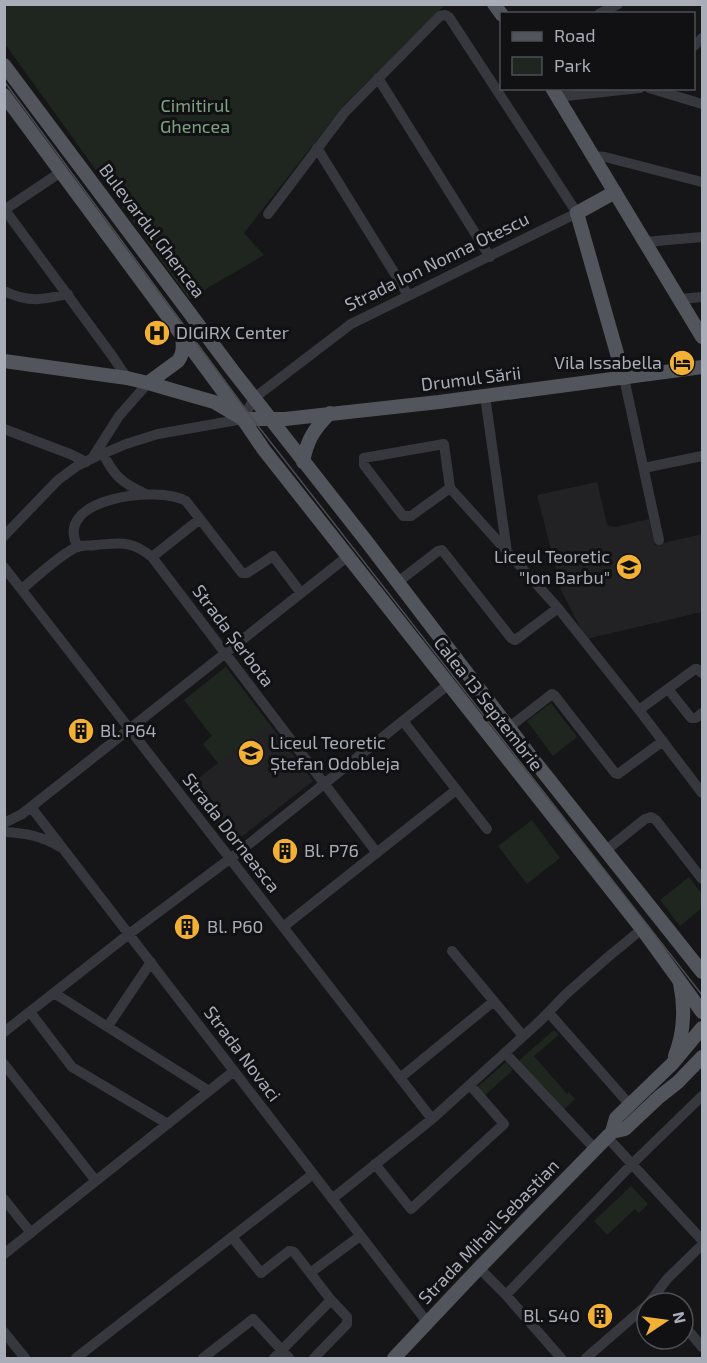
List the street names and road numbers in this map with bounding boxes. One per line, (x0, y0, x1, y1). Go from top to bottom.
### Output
street label: Bulevardul Ghencea (95, 159, 210, 302)
street label: Strada Ion Nonna Otescu (341, 207, 532, 315)
street label: Drumul Sării (420, 361, 522, 395)
street label: Strada Șerbota (187, 580, 279, 691)
street label: Calea 13 Septembrie (430, 632, 548, 775)
street label: Strada Dorneasca (178, 768, 285, 896)
street label: Strada Novaci (200, 1001, 286, 1105)
street label: Strada Mihail Sebastian (413, 1154, 563, 1308)

